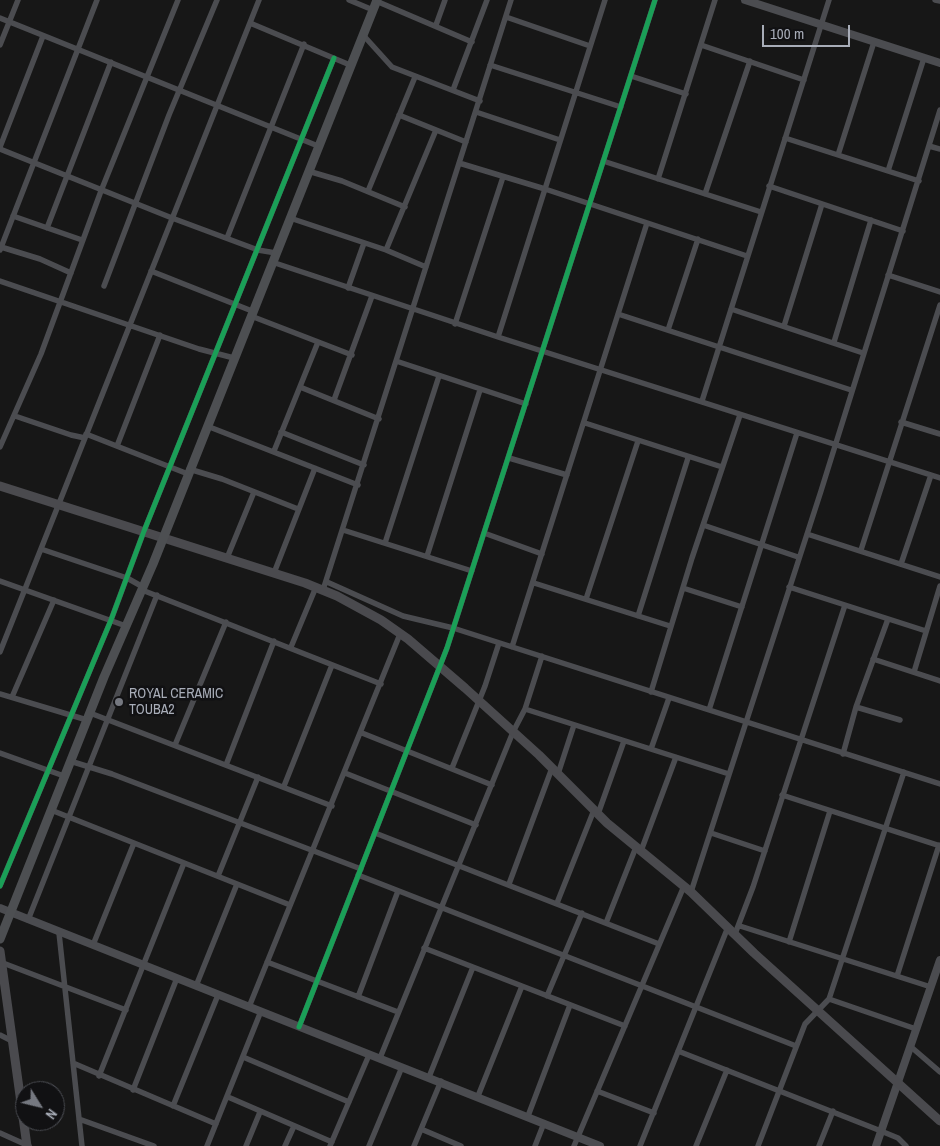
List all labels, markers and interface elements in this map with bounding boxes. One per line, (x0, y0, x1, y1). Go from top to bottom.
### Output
scale bar (765, 15, 852, 47)
text: 100 m (770, 23, 804, 44)
place label: ROYAL CERAMIC TOUBA2 (129, 686, 223, 719)
marker: ROYAL CERAMIC TOUBA2 (113, 696, 125, 708)
north arrow (15, 1081, 65, 1131)
text: N (42, 1106, 61, 1123)

